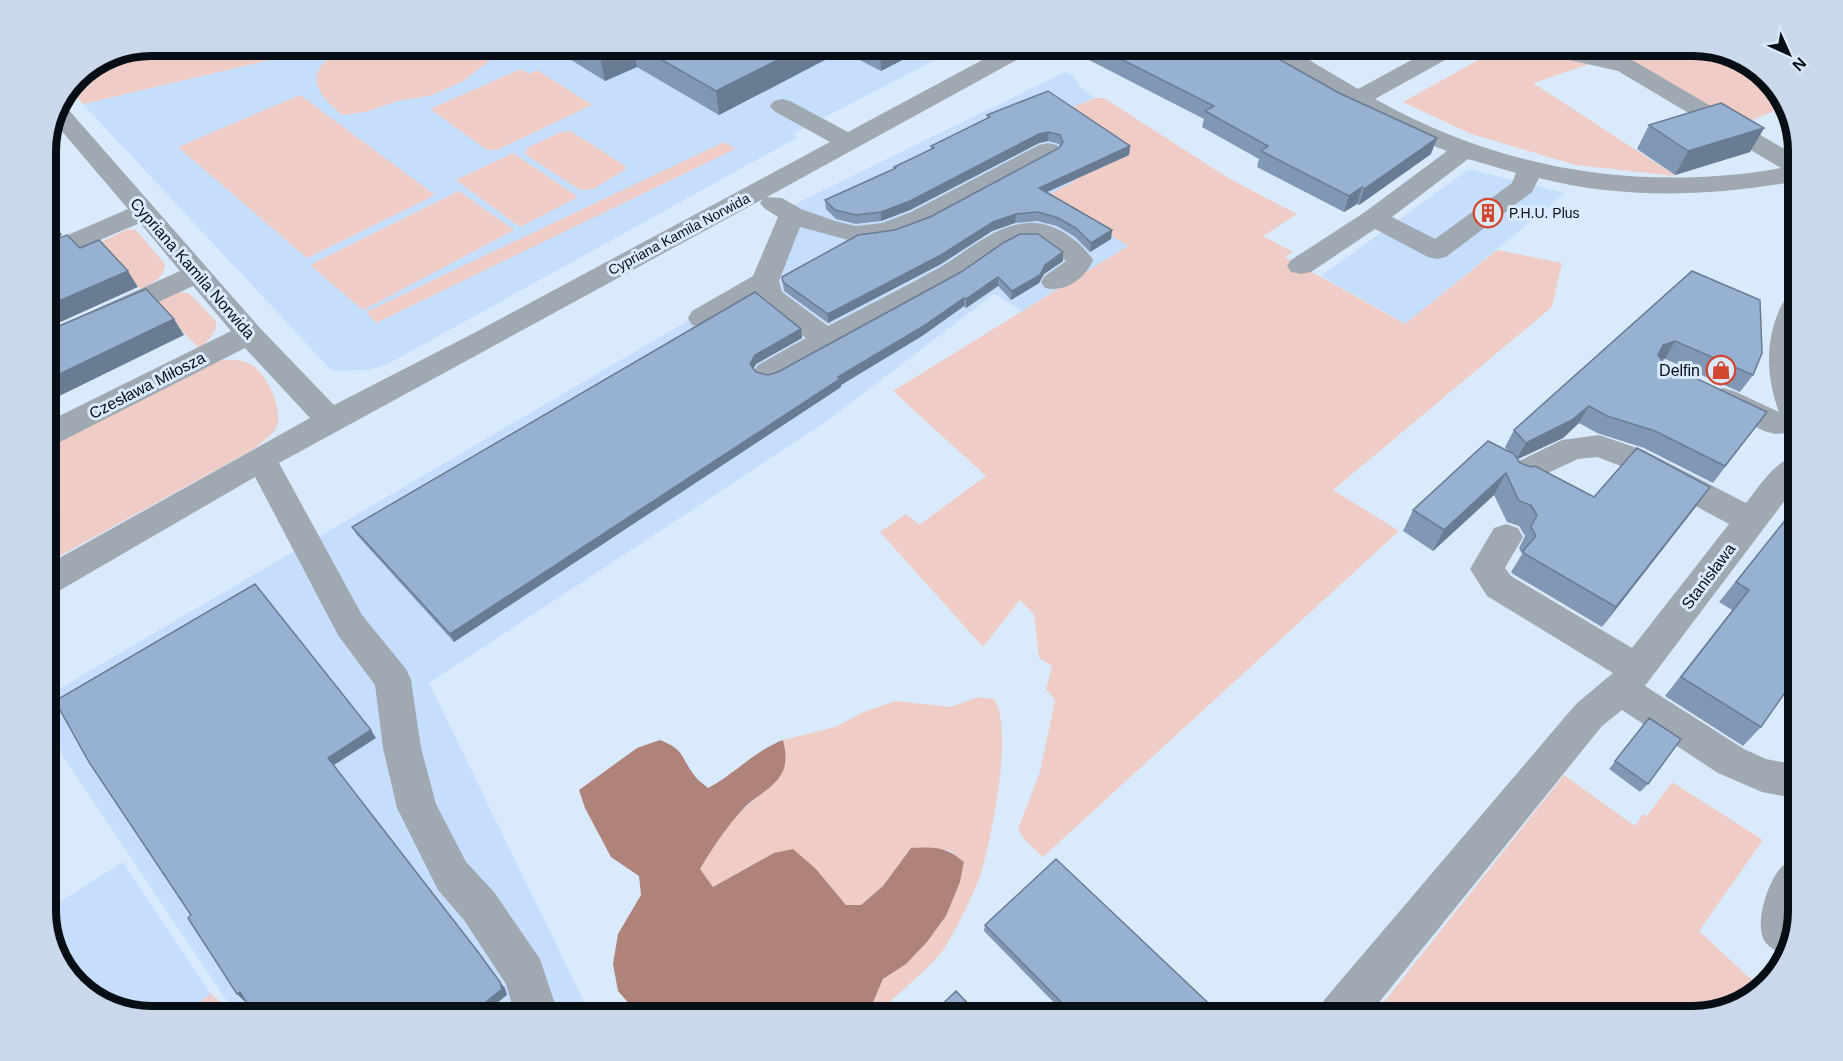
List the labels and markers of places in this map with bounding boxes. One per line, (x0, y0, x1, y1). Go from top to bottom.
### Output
building icon: P.H.U. Plus (1472, 197, 1504, 229)
place label: P.H.U. Plus (1509, 205, 1580, 221)
shop icon: Delfin (1705, 354, 1737, 386)
place label: Delfin (1659, 362, 1700, 379)

